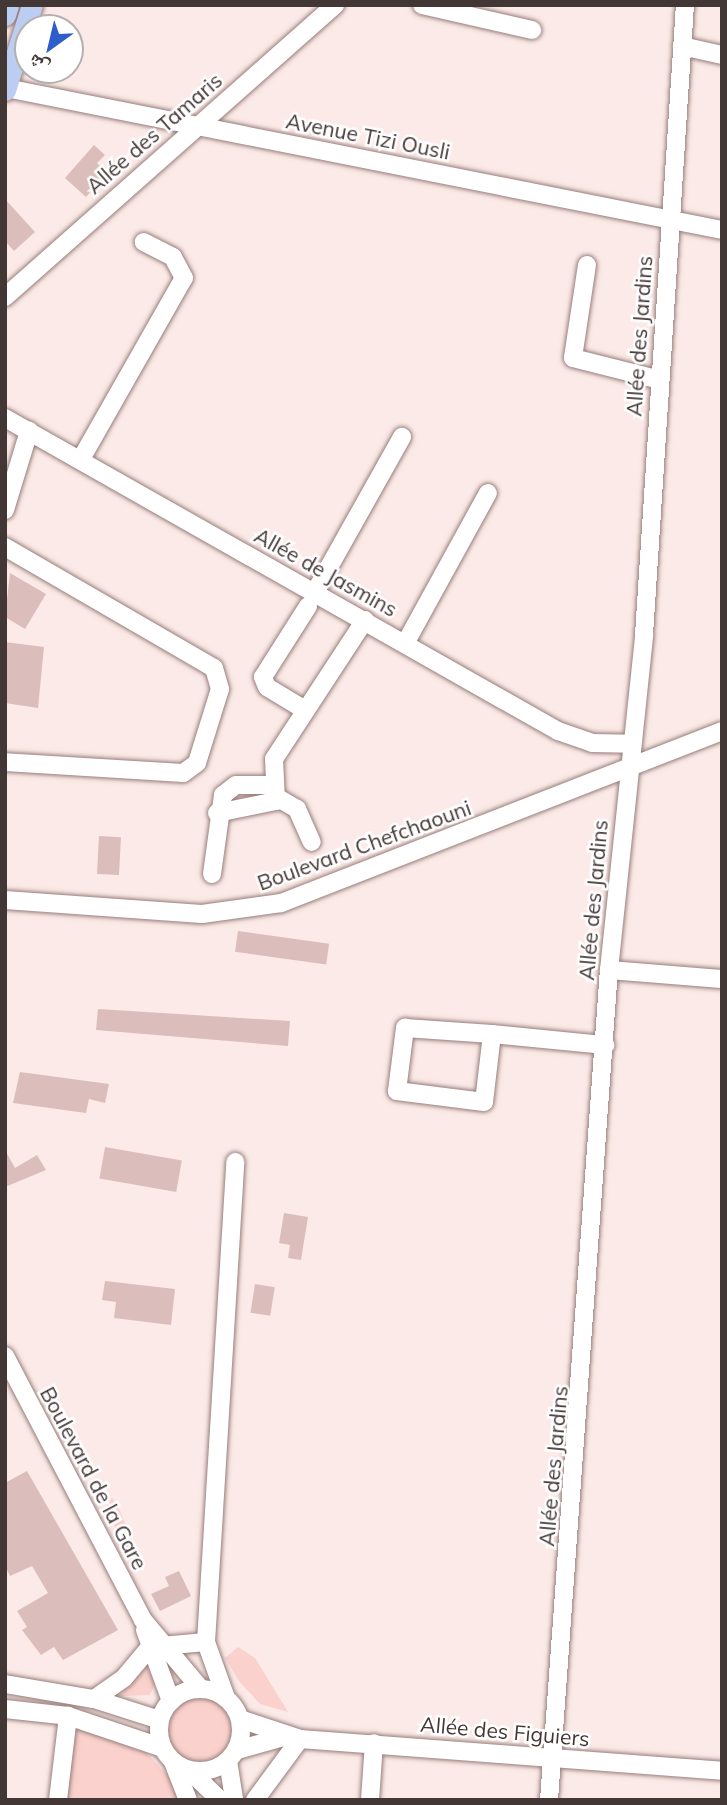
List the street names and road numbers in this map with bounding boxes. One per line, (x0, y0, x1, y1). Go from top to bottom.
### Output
street label: Allée des Tamaris (81, 67, 227, 199)
street label: Avenue Tizi Ousli (284, 108, 452, 164)
street label: Allée des Jardins (621, 255, 657, 417)
street label: Allée de Jasmins (250, 522, 402, 622)
street label: Boulevard Chefchaouni (254, 795, 474, 895)
street label: Allée des Jardins (573, 819, 613, 981)
street label: Boulevard de la Gare (35, 1382, 153, 1574)
street label: Allée des Jardins (533, 1385, 573, 1547)
street label: Allée des Figuiers (419, 1711, 591, 1751)

